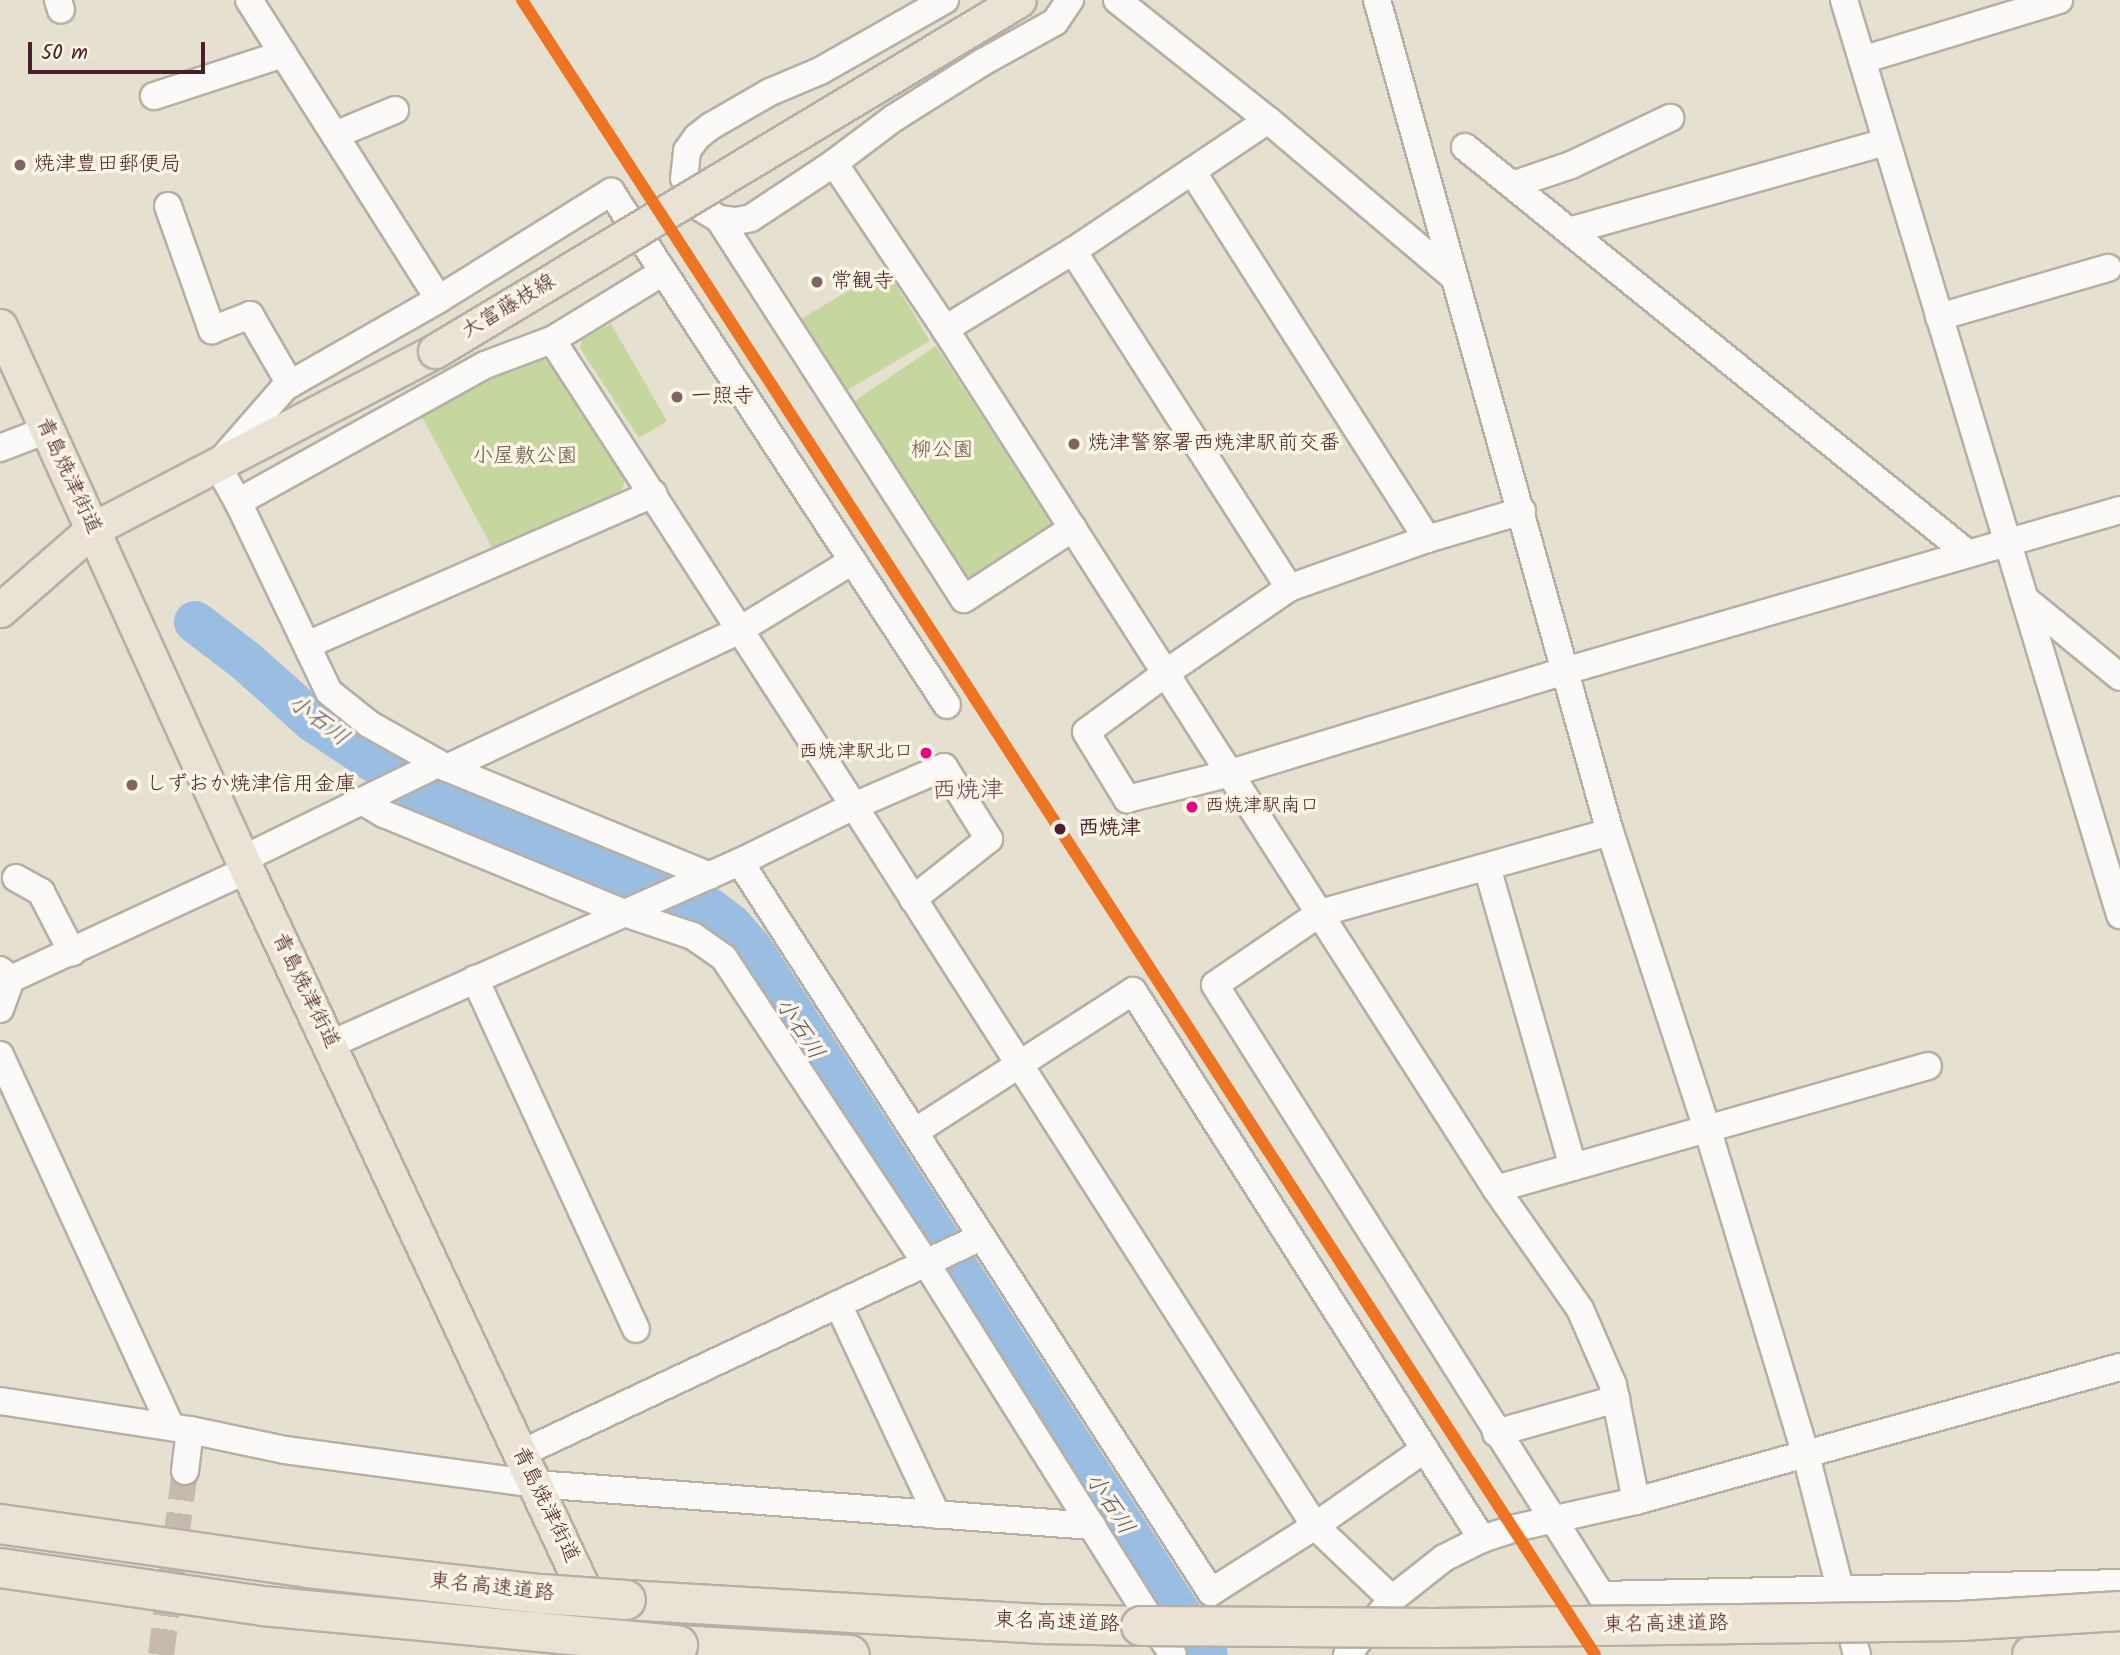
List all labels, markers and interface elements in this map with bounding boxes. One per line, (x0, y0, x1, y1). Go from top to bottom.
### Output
scale bar (32, 28, 208, 72)
text: 50 m (41, 37, 88, 70)
place label: 焼津豊田郵便局 (34, 152, 181, 178)
marker: 焼津豊田郵便局 (12, 157, 28, 173)
street label: 大富藤枝線 (458, 269, 560, 345)
place label: 常観寺 (831, 269, 894, 295)
marker: 常観寺 (809, 274, 825, 290)
place label: 一照寺 (691, 384, 754, 410)
marker: 一照寺 (669, 389, 685, 405)
street label: 青島焼津街道 (30, 414, 106, 538)
place label: 焼津警察署西焼津駅前交番 (1088, 431, 1340, 457)
marker: 焼津警察署西焼津駅前交番 (1066, 436, 1082, 452)
park label: 柳公園 (911, 438, 973, 464)
park label: 小屋敷公園 (473, 444, 577, 470)
water label: 小石川 (282, 689, 354, 753)
place label: 西焼津駅北口 (799, 742, 913, 764)
marker: 西焼津駅北口 (919, 746, 933, 760)
place label: しずおか焼津信用金庫 (146, 772, 356, 798)
marker: しずおか焼津信用金庫 (124, 777, 140, 793)
district label: 西焼津 (932, 777, 1004, 805)
place label: 西焼津駅南口 (1205, 796, 1319, 818)
marker: 西焼津駅南口 (1185, 800, 1199, 814)
place label: 西焼津 (1078, 816, 1141, 842)
marker: 西焼津 (1048, 817, 1072, 841)
street label: 青島焼津街道 (266, 929, 344, 1053)
water label: 小石川 (769, 993, 829, 1065)
street label: 青島焼津街道 (506, 1443, 584, 1567)
water label: 小石川 (1079, 1468, 1139, 1540)
street label: 東名高速道路 (428, 1569, 556, 1607)
street label: 東名高速道路 (994, 1608, 1120, 1638)
street label: 東名高速道路 (1603, 1611, 1729, 1639)

